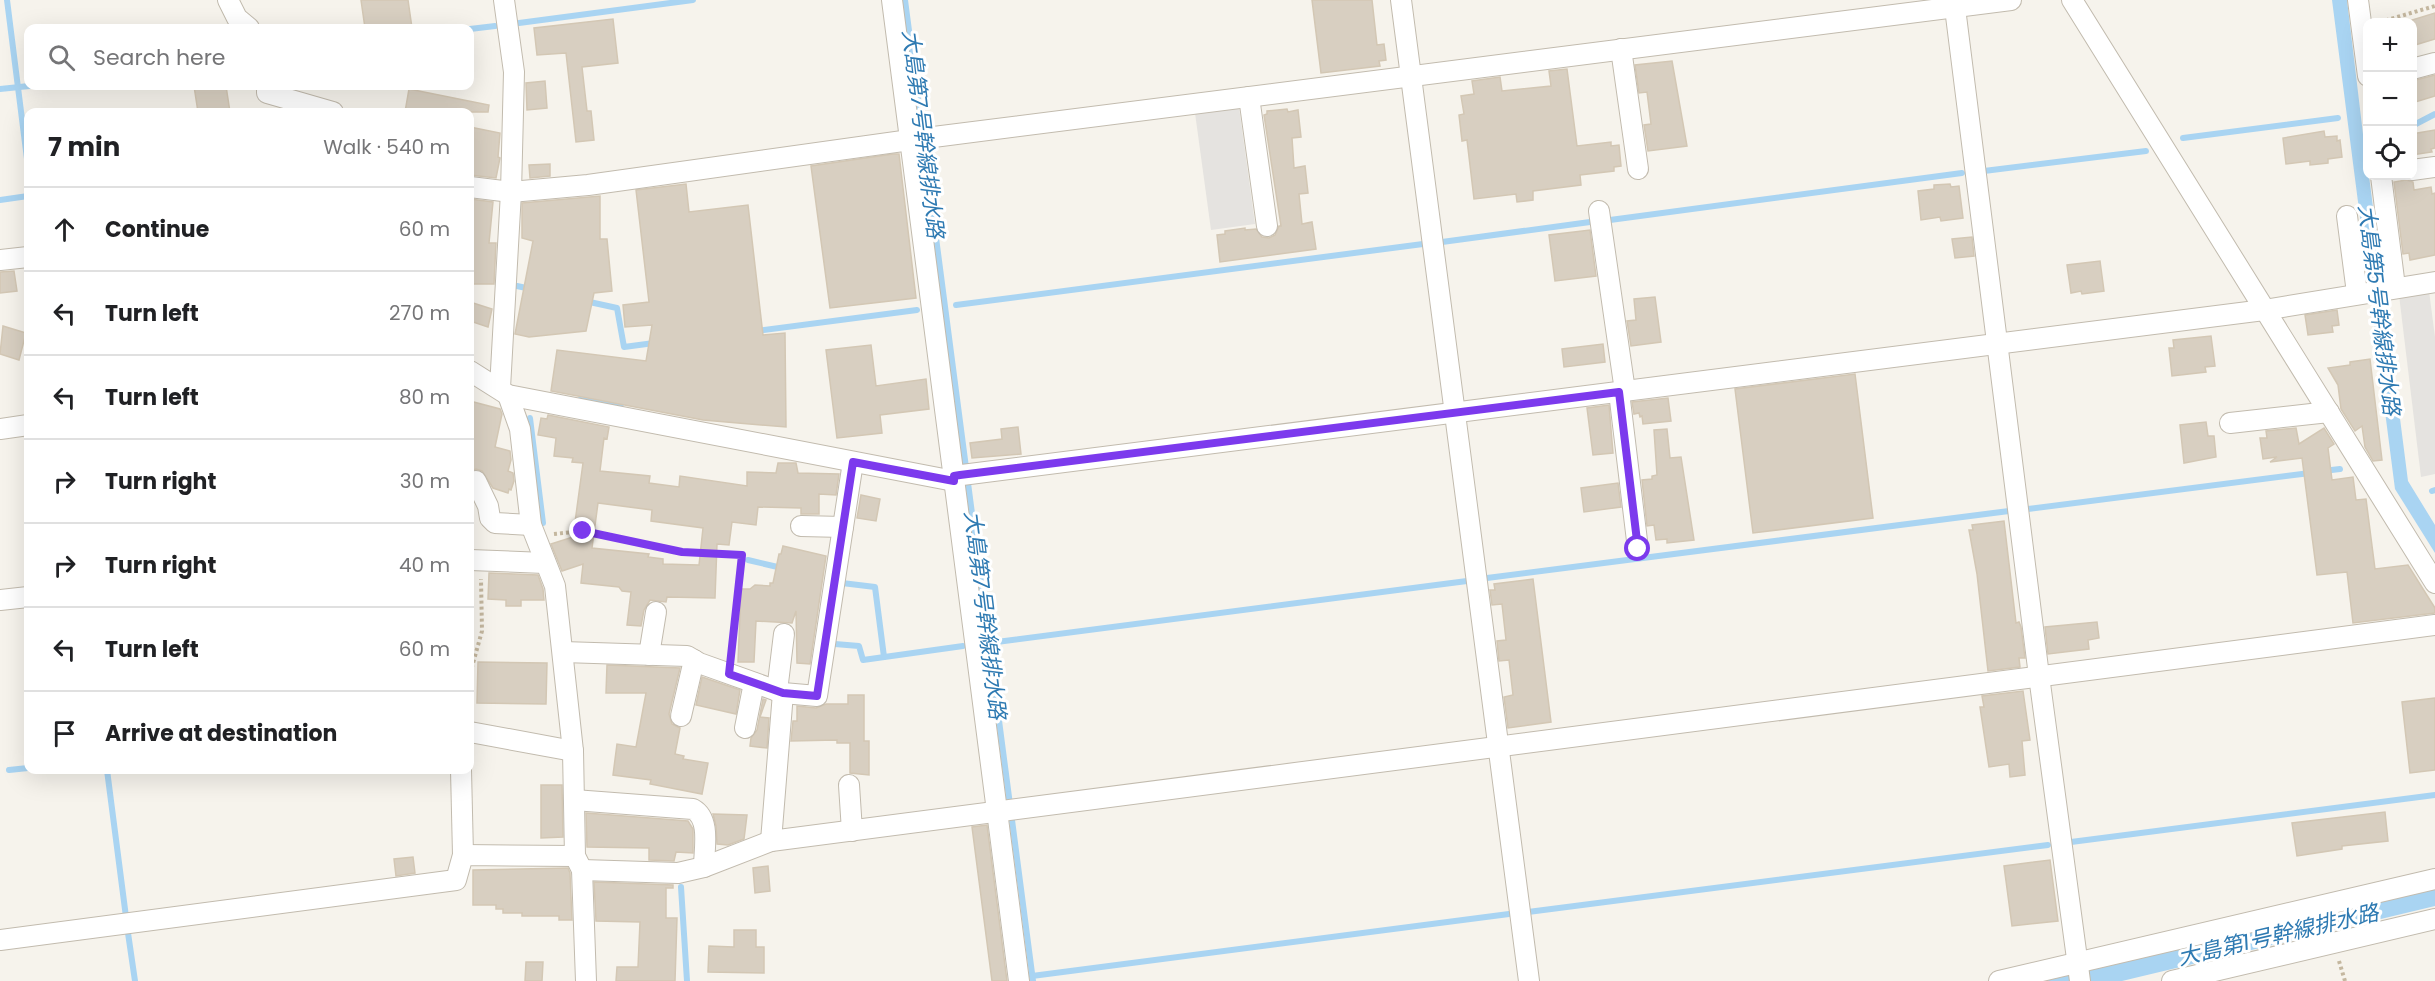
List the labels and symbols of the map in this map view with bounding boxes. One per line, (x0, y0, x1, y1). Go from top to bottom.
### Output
water label: 大島第7号幹線排水路 (895, 28, 951, 242)
water label: 大島第5号幹線排水路 (2351, 203, 2408, 419)
water label: 大島第7号幹線排水路 (957, 509, 1013, 723)
route end (569, 517, 595, 543)
route start (1624, 535, 1650, 561)
water label: 大島第1号幹線排水路 (2175, 896, 2383, 973)

